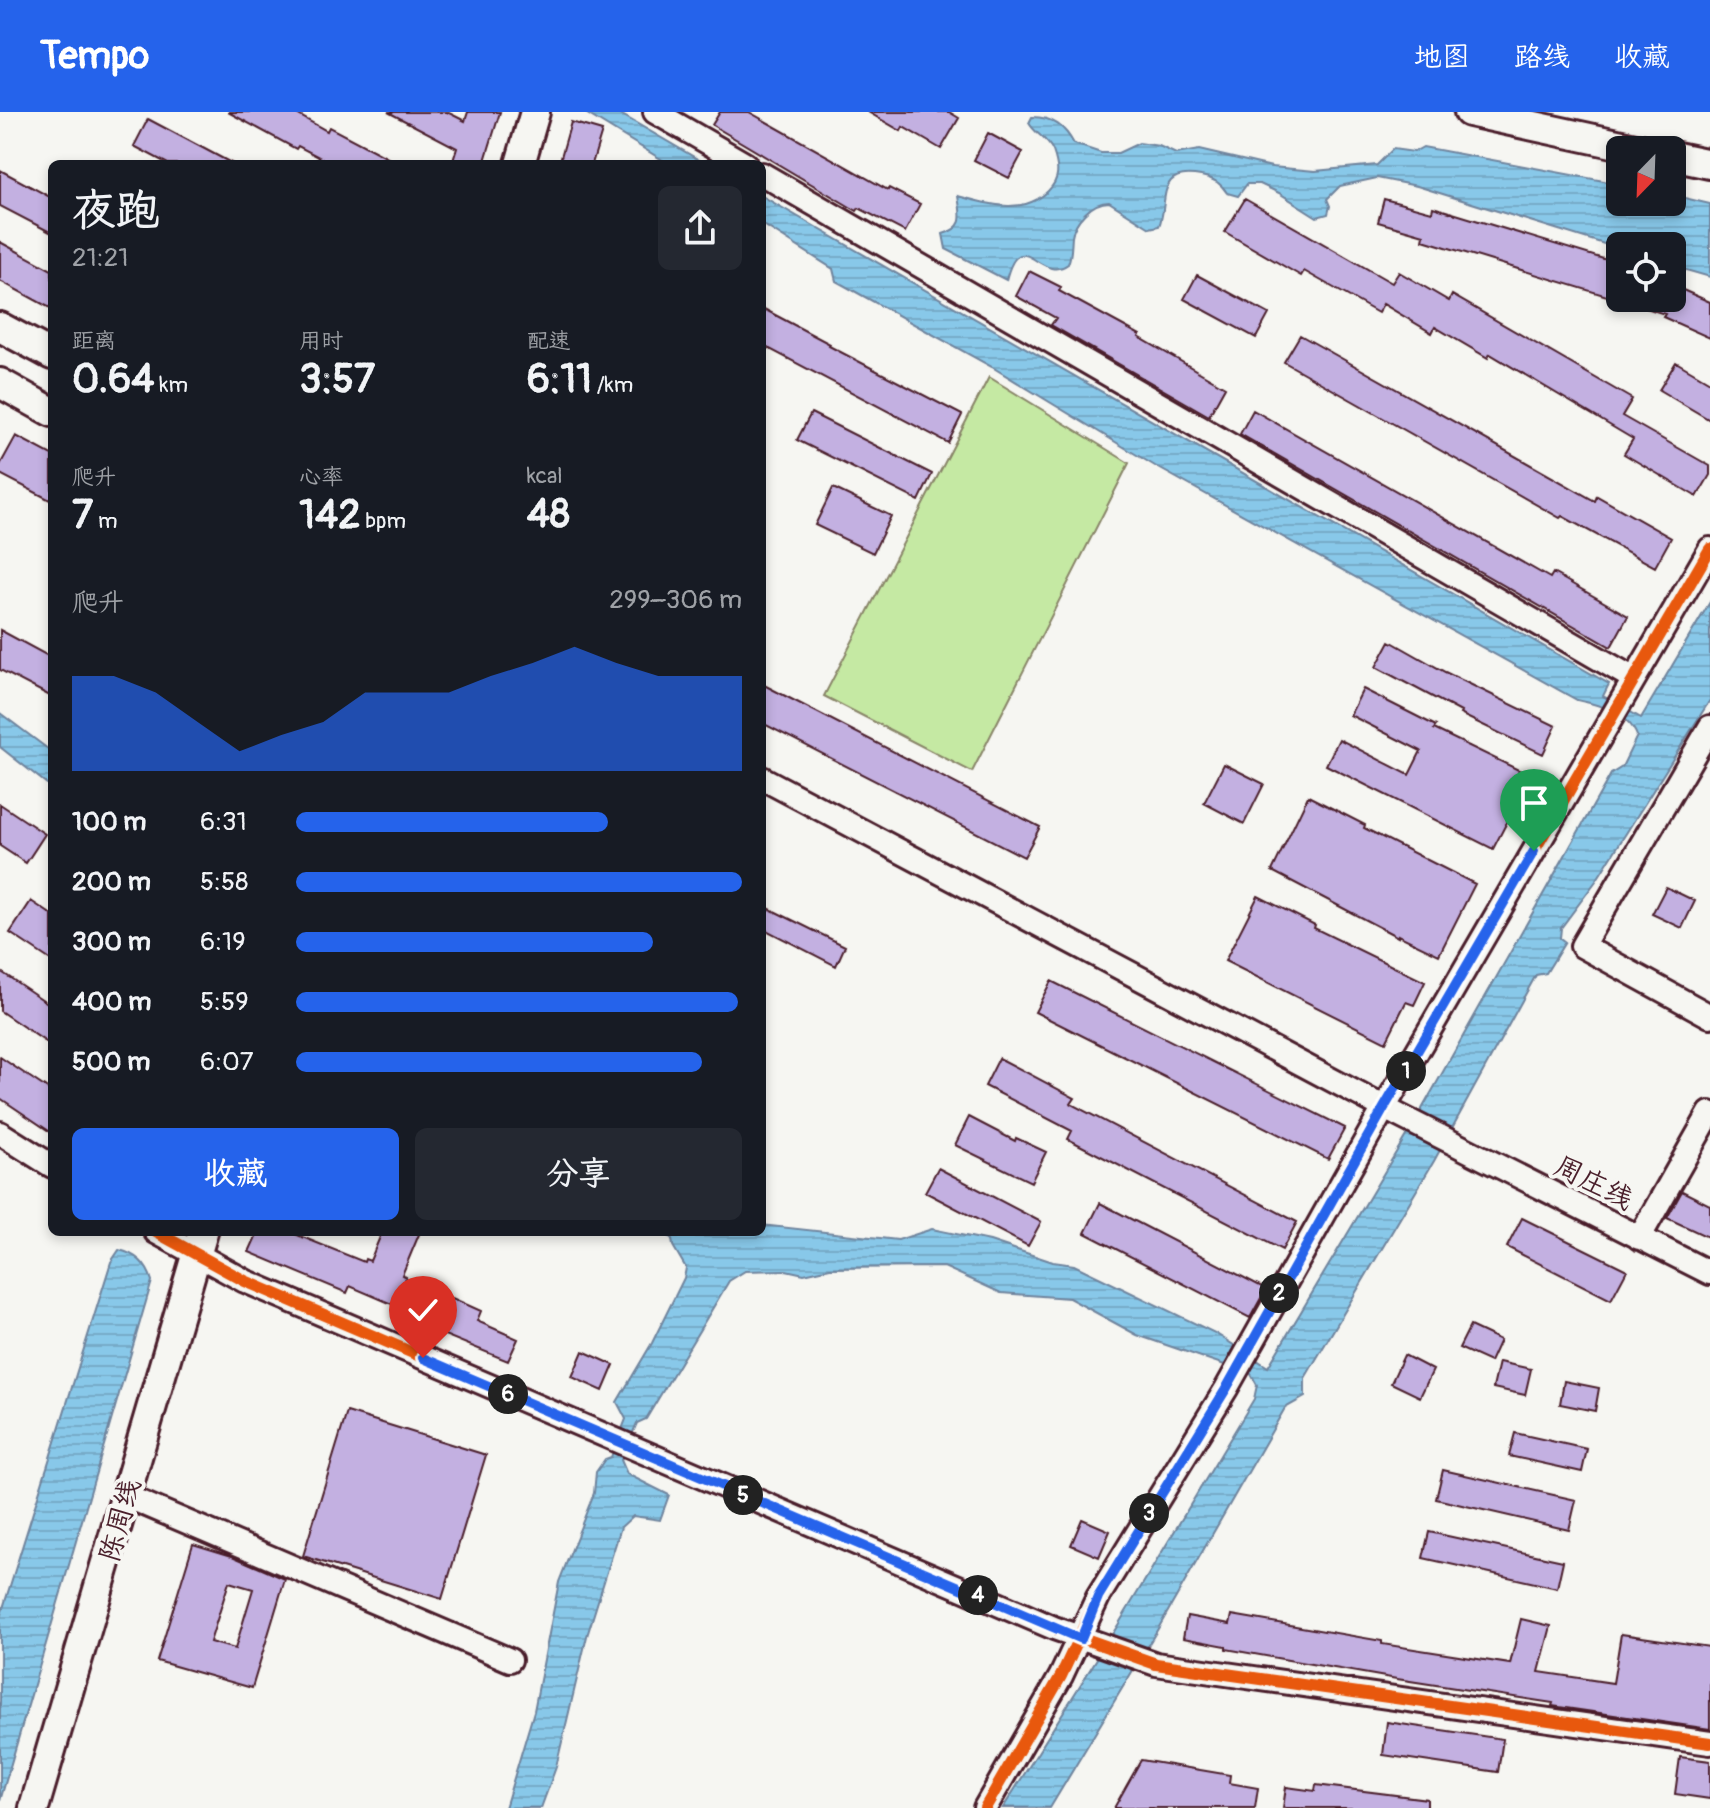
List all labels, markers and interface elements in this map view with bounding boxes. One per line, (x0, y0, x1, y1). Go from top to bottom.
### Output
text: Tempo (40, 32, 149, 80)
text: 地图 (1414, 40, 1470, 75)
text: 路线 (1514, 40, 1570, 75)
text: 收藏 (1614, 40, 1670, 75)
north arrow (1606, 136, 1686, 216)
map controls (1606, 136, 1686, 312)
text: 夜跑 (72, 184, 160, 239)
button: share (658, 186, 742, 270)
button: locate (1606, 232, 1686, 312)
text: 21:21 (72, 242, 128, 274)
text: 距离 (72, 327, 116, 355)
text: 用时 (299, 327, 343, 355)
text: 配速 (527, 327, 571, 355)
text: 0.64 (72, 355, 155, 404)
text: 3:57 (299, 355, 375, 404)
text: 6:11 (527, 355, 592, 404)
text: km (155, 371, 188, 399)
text: /km (592, 371, 633, 399)
text: kcal (527, 462, 562, 490)
text: 爬升 (72, 463, 116, 491)
text: 心率 (299, 463, 343, 491)
text: 48 (527, 490, 570, 539)
text: 7 (72, 491, 93, 540)
text: 142 (299, 491, 361, 540)
text: m (93, 507, 117, 535)
text: bpm (361, 507, 406, 535)
text: 299–306 m (609, 584, 742, 616)
text: 爬升 (72, 587, 124, 619)
pin (1500, 769, 1568, 851)
icon: arrive (1512, 781, 1556, 825)
text: 100 m (72, 806, 146, 838)
text: 6:31 (200, 806, 247, 838)
text: 200 m (72, 866, 151, 898)
text: 5:58 (200, 866, 248, 898)
text: 300 m (72, 926, 151, 958)
text: 6:19 (200, 926, 246, 958)
text: 400 m (72, 986, 151, 1018)
text: 5:59 (200, 986, 249, 1018)
text: 500 m (72, 1046, 150, 1078)
text: 6:07 (200, 1046, 254, 1078)
pin: 1 (1386, 1051, 1426, 1091)
text: 1 (1402, 1057, 1410, 1085)
button: 收藏 (72, 1128, 399, 1220)
button: 分享 (415, 1128, 742, 1220)
street label: 周庄线 (1548, 1149, 1639, 1218)
pin: 2 (1259, 1273, 1299, 1313)
pin (389, 1276, 457, 1358)
text: 2 (1273, 1279, 1285, 1307)
icon: check (401, 1288, 445, 1332)
pin: 6 (488, 1374, 528, 1414)
text: 6 (502, 1380, 514, 1408)
street label: 陈周线 (92, 1475, 149, 1566)
pin: 5 (723, 1475, 763, 1515)
text: 5 (737, 1481, 749, 1509)
pin: 3 (1129, 1493, 1169, 1533)
text: 3 (1143, 1499, 1155, 1527)
pin: 4 (958, 1575, 998, 1615)
text: 4 (972, 1581, 984, 1609)

